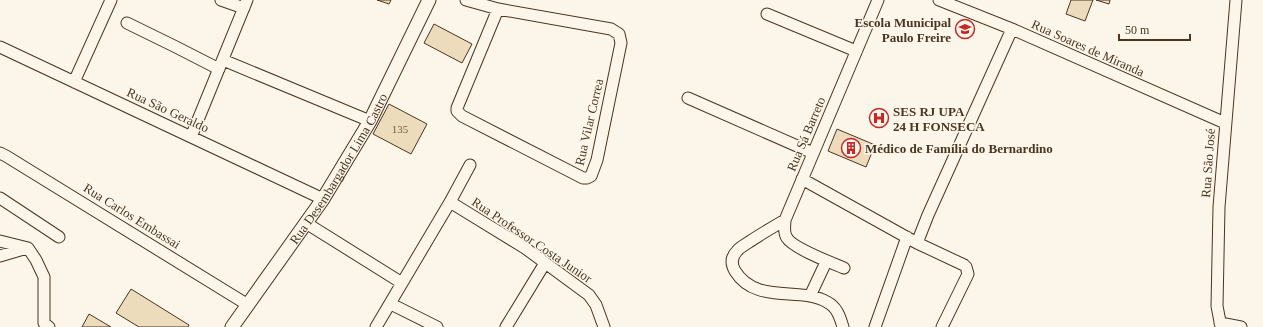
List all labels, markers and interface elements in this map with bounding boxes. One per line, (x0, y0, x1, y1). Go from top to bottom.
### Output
place label: Escola Municipal Paulo Freire (855, 15, 951, 45)
street label: Rua Soares de Miranda (1029, 16, 1147, 80)
scale bar (1119, 16, 1190, 42)
school or university icon: Escola Municipal Paulo Freire (954, 18, 976, 40)
text: 50 m (1125, 23, 1150, 37)
street label: Rua Vilar Correa (572, 77, 606, 167)
street label: Rua São Geraldo (125, 84, 211, 136)
street label: Rua Desembargador Lima Castro (286, 91, 390, 247)
street label: Rua Sá Barreto (784, 95, 828, 173)
place label: SES RJ UPA 24 H FONSECA (893, 104, 985, 134)
hospital icon: SES RJ UPA 24 H FONSECA (868, 107, 890, 129)
house number: 135 (392, 123, 409, 135)
street label: Rua São José (1198, 128, 1218, 198)
building icon: Médico de Família do Bernardino (840, 137, 862, 159)
place label: Médico de Família do Bernardino (865, 141, 1053, 156)
street label: Rua Carlos Embassai (81, 180, 183, 252)
street label: Rua Professor Costa Junior (469, 194, 596, 286)

